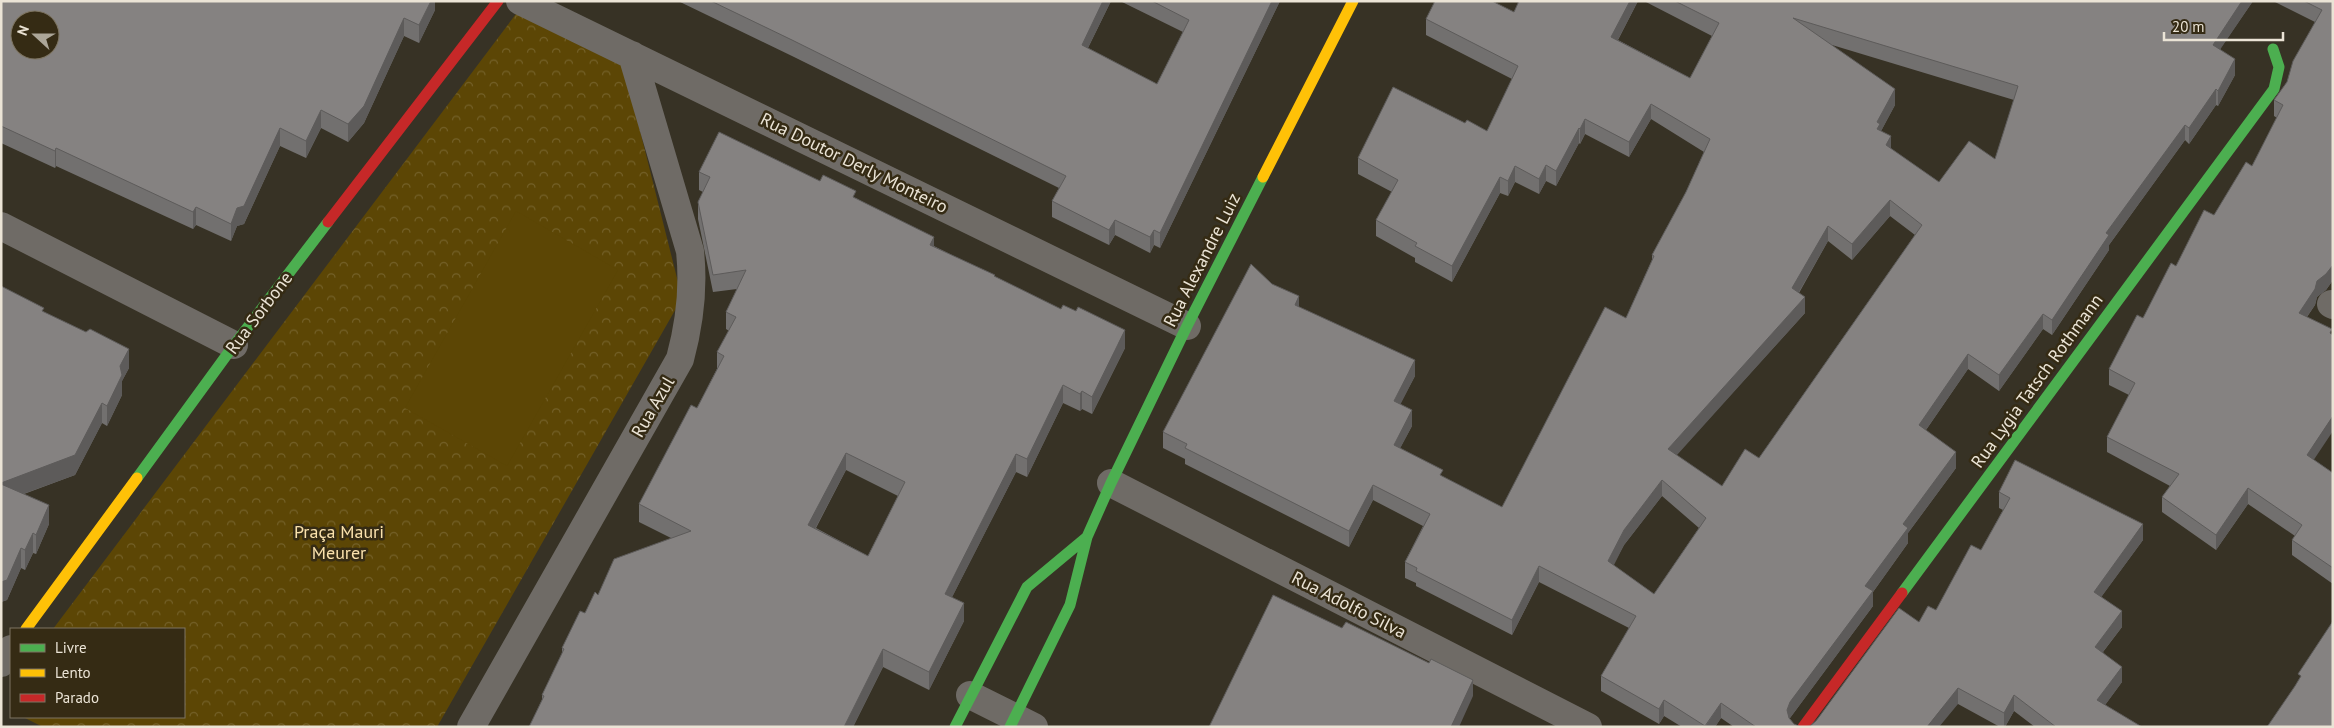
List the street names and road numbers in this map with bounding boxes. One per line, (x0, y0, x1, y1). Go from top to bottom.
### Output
street label: Rua Doutor Derly Monteiro (757, 107, 952, 218)
street label: Rua Alexandre Luiz (1158, 189, 1245, 331)
street label: Rua Sorbone (220, 267, 297, 359)
street label: Rua Lygia Tatsch Rothmann (1966, 289, 2107, 472)
street label: Rua Azul (626, 372, 680, 441)
street label: Rua Adolfo Silva (1288, 566, 1410, 643)

